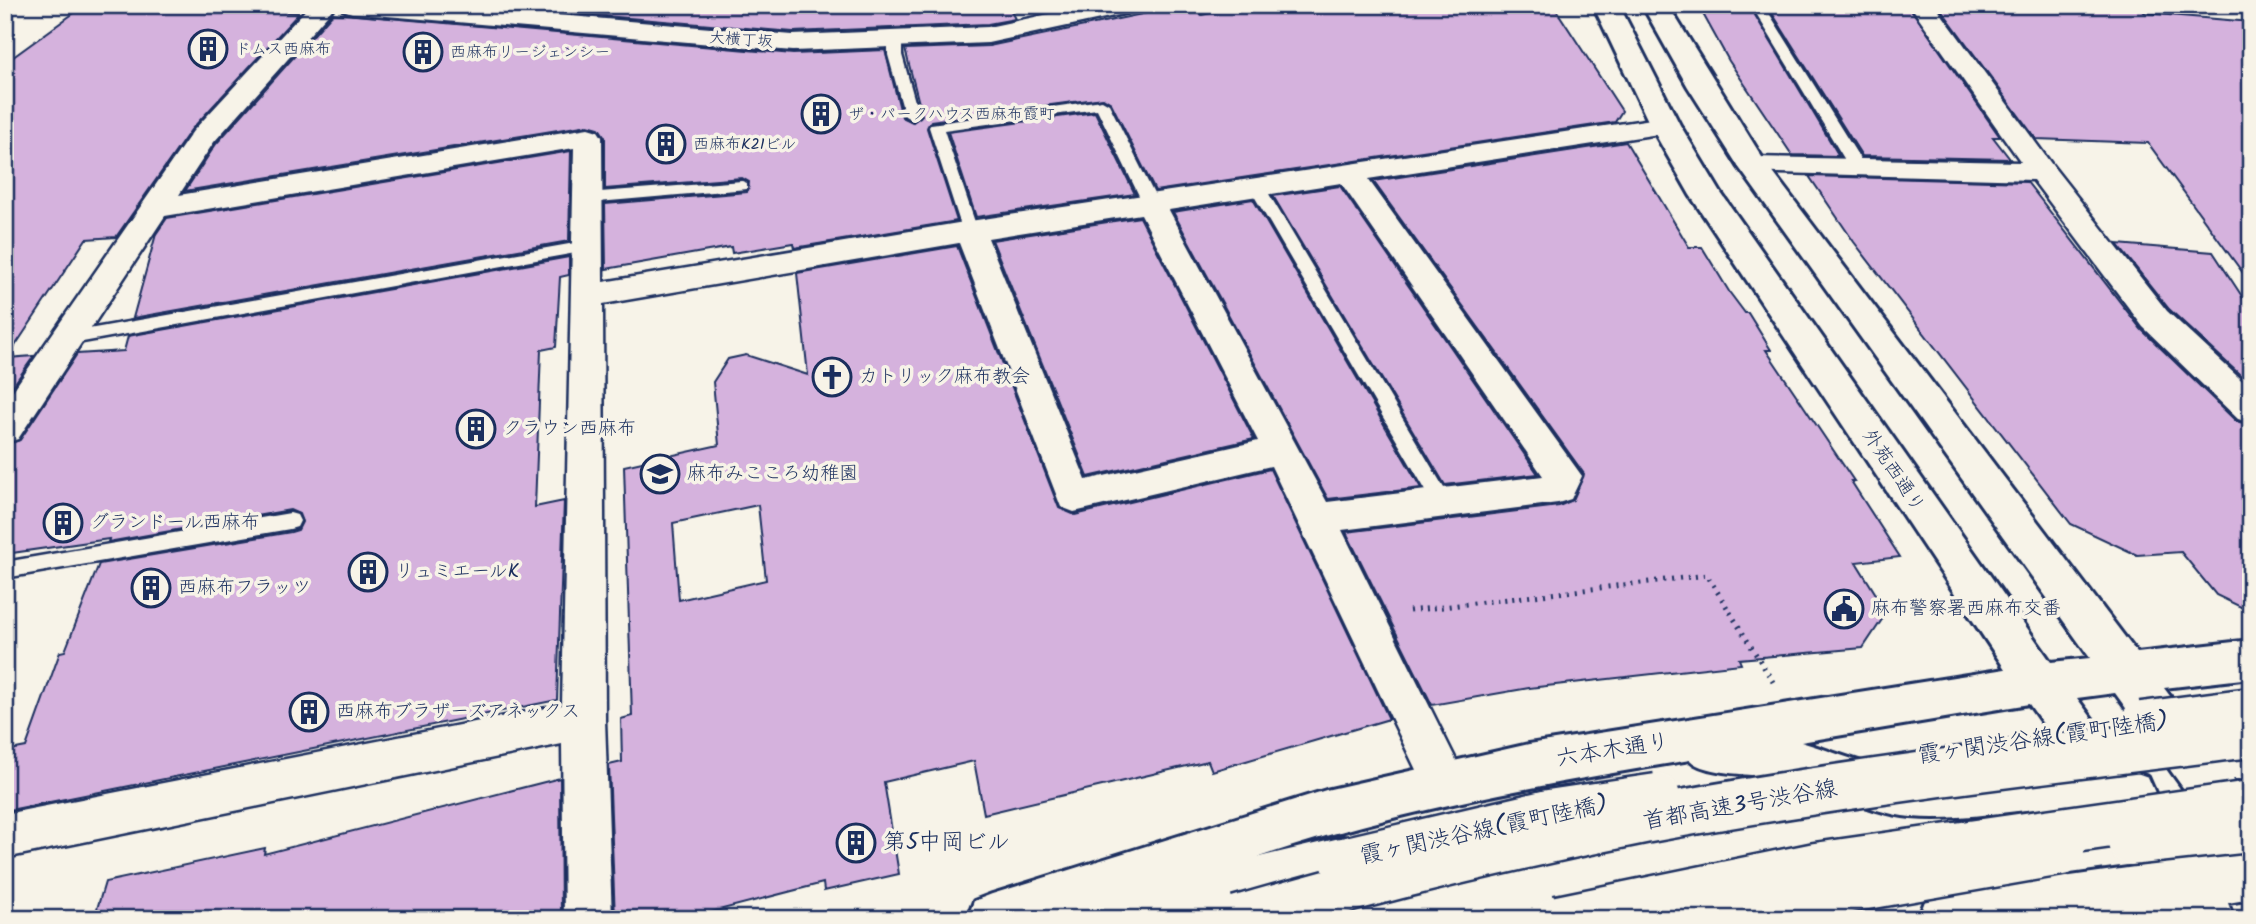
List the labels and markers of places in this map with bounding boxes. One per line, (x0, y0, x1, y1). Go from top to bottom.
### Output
building icon: ドムス西麻布 (187, 28, 229, 70)
building icon: 西麻布リージェンシー (402, 31, 444, 73)
place label: ドムス西麻布 (235, 37, 331, 62)
place label: 西麻布リージェンシー (450, 40, 610, 65)
building icon: ザ・パークハウス西麻布霞町 (800, 93, 842, 135)
place label: ザ・パークハウス西麻布霞町 (848, 102, 1055, 127)
building icon: 西麻布K21ビル (645, 123, 687, 165)
place label: 西麻布K21ビル (693, 132, 796, 157)
church icon: カトリック麻布教会 (811, 356, 853, 398)
place label: カトリック麻布教会 (859, 362, 1030, 392)
building icon: クラウン西麻布 (455, 408, 497, 450)
place label: クラウン西麻布 (503, 414, 636, 444)
school or university icon: 麻布みこころ幼稚園 (639, 453, 681, 495)
place label: 麻布みこころ幼稚園 (687, 459, 858, 489)
building icon: グランドール西麻布 (42, 502, 84, 544)
place label: グランドール西麻布 (90, 508, 260, 538)
building icon: リュミエールK (347, 551, 389, 593)
place label: リュミエールK (395, 557, 520, 587)
building icon: 西麻布フラッツ (130, 567, 172, 609)
place label: 西麻布フラッツ (178, 573, 311, 603)
public building icon: 麻布警察署西麻布交番 (1823, 588, 1865, 630)
place label: 麻布警察署西麻布交番 (1871, 594, 2061, 624)
building icon: 西麻布ブラザーズアネックス (288, 691, 330, 733)
place label: 西麻布ブラザーズアネックス (336, 697, 580, 727)
building icon: 第5中岡ビル (835, 822, 877, 864)
place label: 第5中岡ビル (883, 825, 1010, 861)

